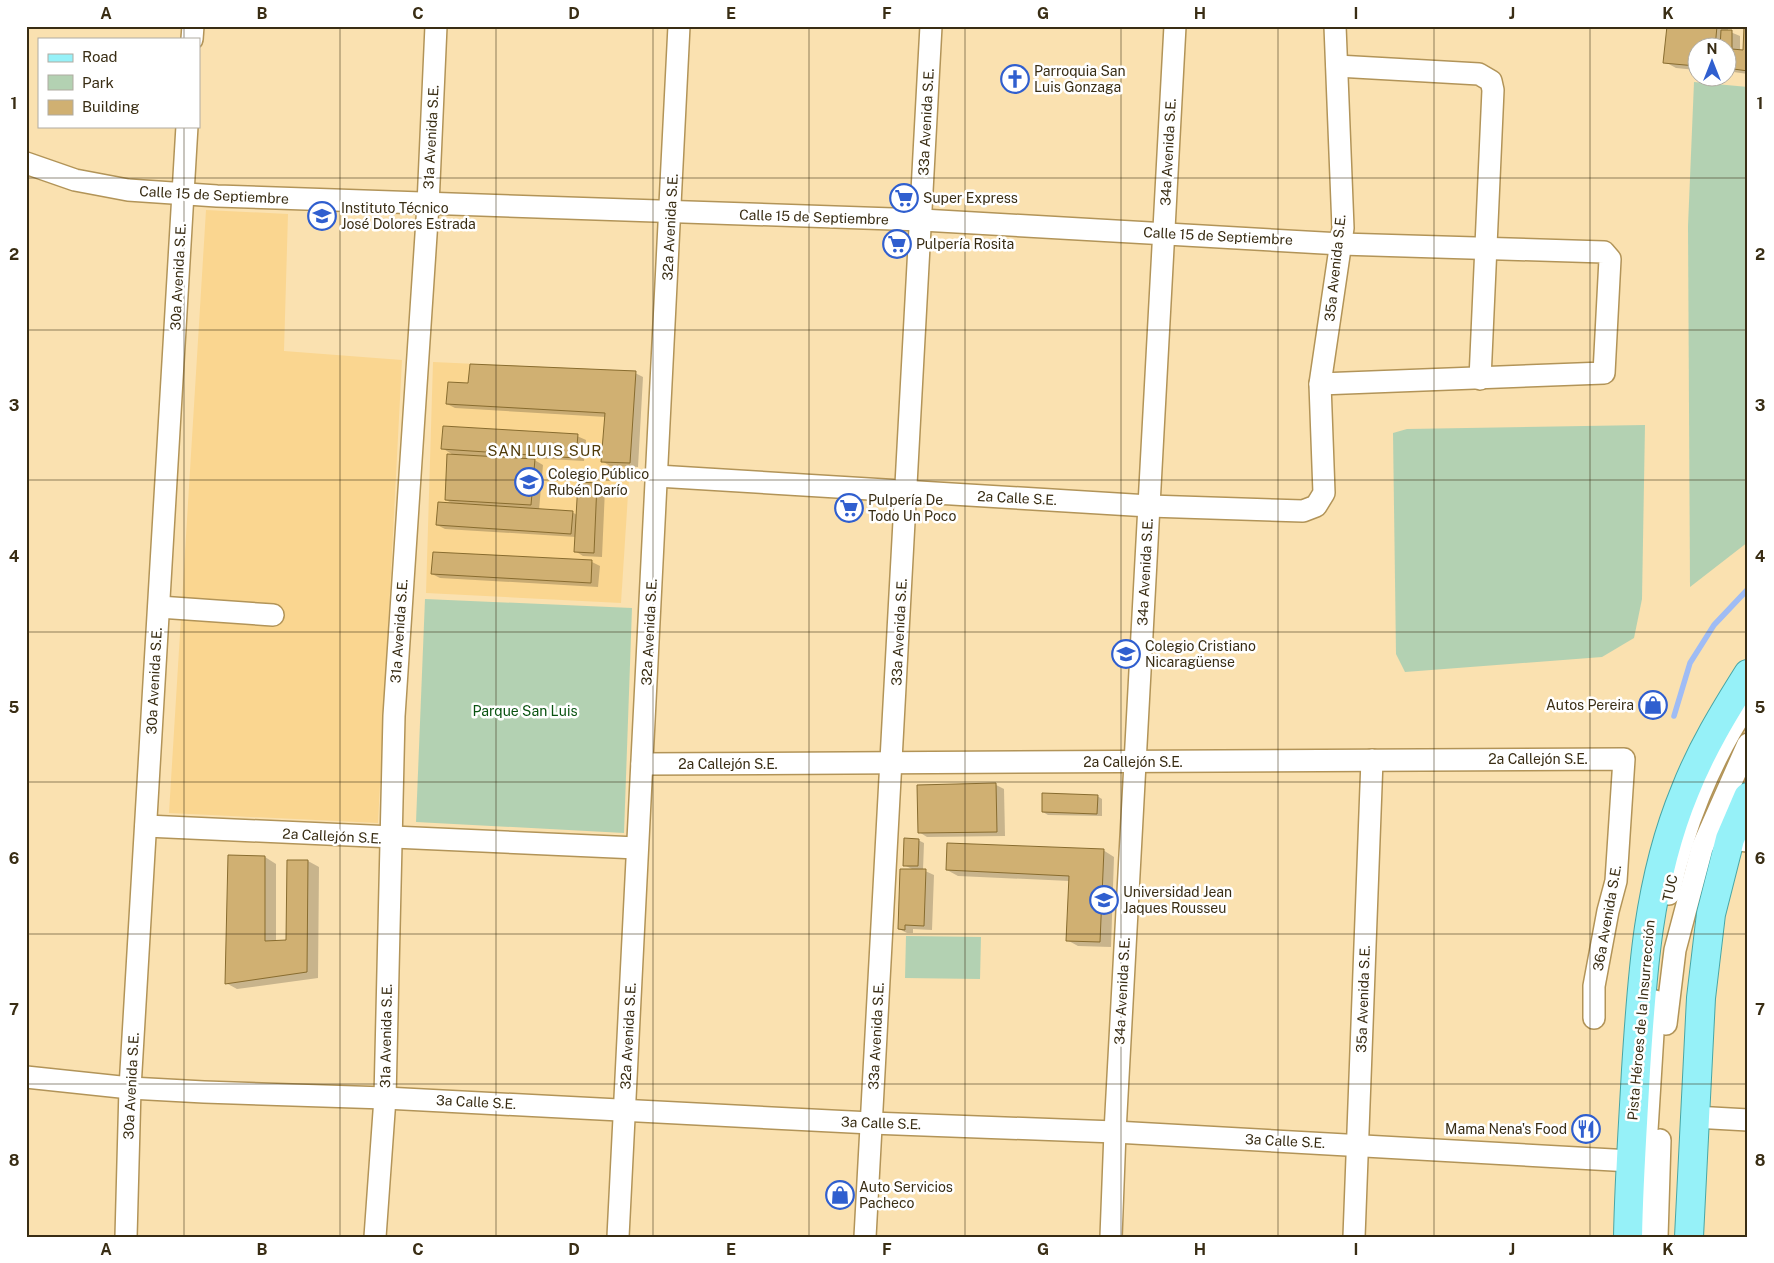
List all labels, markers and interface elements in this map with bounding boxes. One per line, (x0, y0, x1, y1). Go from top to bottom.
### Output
text: A (100, 4, 112, 23)
text: B (257, 4, 268, 23)
text: C (412, 4, 424, 23)
text: D (568, 4, 580, 23)
text: E (726, 4, 736, 23)
text: F (882, 4, 892, 23)
text: G (1037, 4, 1049, 23)
text: H (1194, 4, 1206, 23)
text: I (1354, 4, 1358, 23)
text: J (1509, 4, 1515, 23)
text: K (1662, 4, 1674, 23)
legend (38, 38, 200, 128)
north arrow (1686, 38, 1736, 88)
text: N (1707, 41, 1717, 57)
text: Road (82, 48, 118, 65)
place label: Parroquia San Luis Gonzaga (1034, 63, 1126, 95)
church icon: Parroquia San Luis Gonzaga (1000, 64, 1030, 94)
street label: 33a Avenida S.E. (915, 68, 937, 176)
text: Park (82, 74, 114, 91)
street label: 31a Avenida S.E. (420, 84, 442, 190)
text: 1 (11, 94, 17, 113)
text: 1 (1757, 94, 1763, 113)
text: Building (82, 98, 140, 115)
street label: 34a Avenida S.E. (1157, 98, 1179, 206)
street label: 32a Avenida S.E. (659, 173, 681, 281)
street label: Calle 15 de Septiembre (139, 183, 289, 207)
supermarket icon: Super Express (889, 183, 919, 213)
place label: Super Express (923, 190, 1018, 206)
place label: Instituto Técnico José Dolores Estrada (341, 200, 476, 232)
school or university icon: Instituto Técnico José Dolores Estrada (307, 201, 337, 231)
street label: Calle 15 de Septiembre (739, 206, 889, 228)
street label: 35a Avenida S.E. (1321, 214, 1349, 322)
street label: 30a Avenida S.E. (167, 223, 189, 331)
street label: Calle 15 de Septiembre (1143, 224, 1293, 248)
supermarket icon: Pulpería Rosita (882, 229, 912, 259)
place label: Pulpería Rosita (916, 236, 1014, 252)
text: 2 (9, 245, 19, 264)
text: 2 (1755, 245, 1765, 264)
text: 3 (9, 396, 19, 415)
text: 3 (1755, 396, 1765, 415)
district label: SAN LUIS SUR (488, 442, 602, 459)
place label: Colegio Público Rubén Darío (548, 466, 649, 498)
school or university icon: Colegio Público Rubén Darío (514, 467, 544, 497)
street label: 2a Calle S.E. (977, 488, 1057, 508)
place label: Pulpería De Todo Un Poco (868, 492, 956, 524)
supermarket icon: Pulpería De Todo Un Poco (834, 493, 864, 523)
street label: 34a Avenida S.E. (1134, 518, 1156, 626)
text: 4 (9, 547, 20, 566)
text: 4 (1755, 547, 1766, 566)
street label: 31a Avenida S.E. (387, 578, 411, 684)
street label: 32a Avenida S.E. (638, 578, 660, 686)
street label: 33a Avenida S.E. (888, 578, 910, 686)
street label: 30a Avenida S.E. (143, 627, 165, 735)
place label: Colegio Cristiano Nicaragüense (1145, 638, 1256, 670)
school or university icon: Colegio Cristiano Nicaragüense (1111, 639, 1141, 669)
shop icon: Autos Pereira (1638, 690, 1668, 720)
place label: Autos Pereira (1546, 697, 1634, 713)
text: 5 (9, 698, 20, 717)
text: 5 (1755, 698, 1766, 717)
park label: Parque San Luis (472, 703, 578, 719)
street label: 2a Callejón S.E. (1488, 751, 1588, 767)
street label: 2a Callejón S.E. (1083, 754, 1183, 770)
street label: 2a Callejón S.E. (678, 756, 778, 772)
street label: 2a Callejón S.E. (282, 825, 382, 847)
text: 6 (9, 849, 19, 868)
text: 6 (1755, 849, 1765, 868)
street label: 36a Avenida S.E. (1590, 864, 1624, 972)
street label: TUC (1659, 873, 1681, 903)
place label: Universidad Jean Jaques Rousseu (1123, 884, 1232, 916)
school or university icon: Universidad Jean Jaques Rousseu (1089, 885, 1119, 915)
street label: Pista Héroes de la Insurrección (1624, 919, 1658, 1121)
street label: 34a Avenida S.E. (1111, 937, 1133, 1045)
street label: 35a Avenida S.E. (1353, 945, 1373, 1053)
street label: 32a Avenida S.E. (617, 982, 639, 1090)
street label: 33a Avenida S.E. (865, 982, 887, 1090)
street label: 31a Avenida S.E. (377, 984, 395, 1088)
text: 7 (9, 1000, 19, 1019)
text: 7 (1755, 1000, 1765, 1019)
street label: 30a Avenida S.E. (120, 1032, 142, 1140)
street label: 3a Calle S.E. (436, 1092, 516, 1112)
street label: 3a Calle S.E. (841, 1114, 921, 1132)
restaurant icon: Mama Nena's Food (1571, 1114, 1601, 1144)
place label: Mama Nena's Food (1445, 1121, 1567, 1137)
street label: 3a Calle S.E. (1245, 1131, 1325, 1151)
text: 8 (9, 1151, 20, 1170)
text: 8 (1755, 1151, 1766, 1170)
place label: Auto Servicios Pacheco (859, 1179, 953, 1211)
shop icon: Auto Servicios Pacheco (825, 1180, 855, 1210)
text: A (100, 1240, 112, 1259)
text: B (257, 1240, 268, 1259)
text: C (412, 1240, 424, 1259)
text: D (568, 1240, 580, 1259)
text: E (726, 1240, 736, 1259)
text: F (882, 1240, 892, 1259)
text: G (1037, 1240, 1049, 1259)
text: H (1194, 1240, 1206, 1259)
text: I (1354, 1240, 1358, 1259)
text: J (1509, 1240, 1515, 1259)
text: K (1662, 1240, 1674, 1259)

